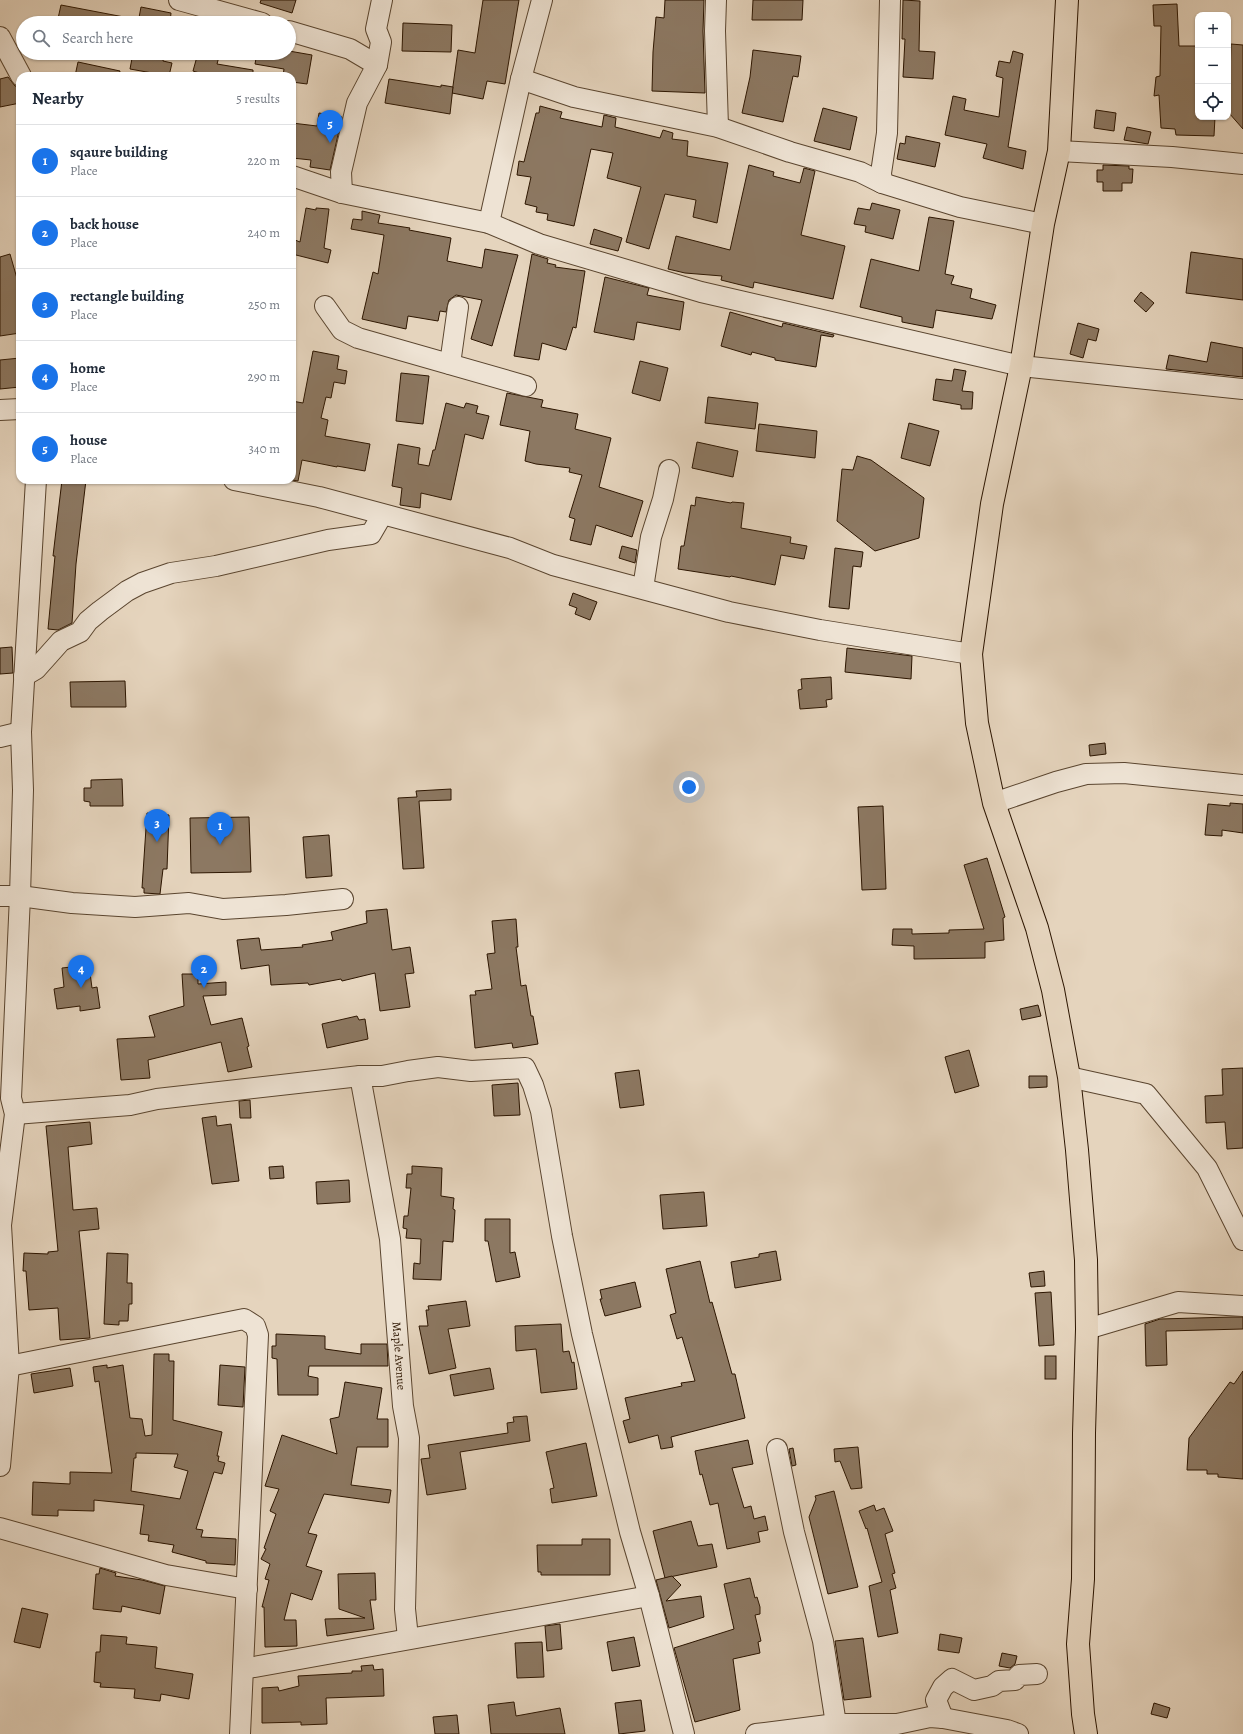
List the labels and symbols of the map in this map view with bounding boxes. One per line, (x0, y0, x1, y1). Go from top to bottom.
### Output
pin: 5 (317, 110, 343, 143)
your location (679, 777, 699, 797)
pin: 3 (144, 809, 170, 842)
pin: 1 (207, 812, 233, 845)
pin: 4 (68, 955, 94, 988)
pin: 2 (191, 955, 217, 988)
street label: Maple Avenue (388, 1321, 410, 1391)

